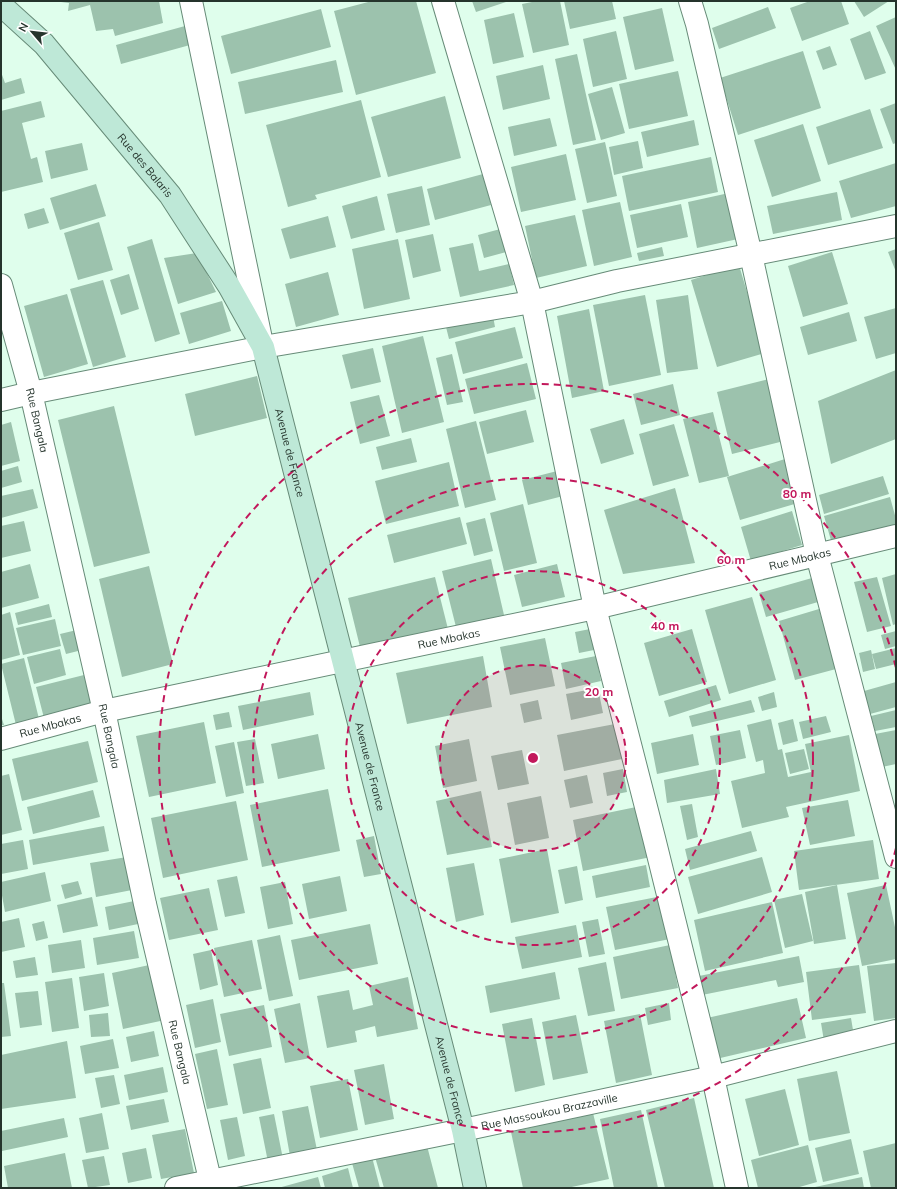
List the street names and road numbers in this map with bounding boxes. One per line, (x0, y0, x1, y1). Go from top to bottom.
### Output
street label: Rue des Balaris (114, 130, 176, 200)
street label: Rue Bangala (23, 386, 51, 454)
street label: Avenue de France (272, 407, 308, 498)
street label: Rue Mbakas (767, 545, 832, 573)
street label: Rue Mbakas (416, 625, 481, 652)
street label: Rue Bangala (96, 702, 123, 770)
street label: Rue Mbakas (18, 711, 83, 741)
street label: Avenue de France (352, 721, 388, 812)
street label: Rue Bangala (166, 1019, 194, 1086)
street label: Avenue de France (432, 1035, 468, 1126)
street label: Rue Massoukou Brazzaville (480, 1090, 619, 1133)

